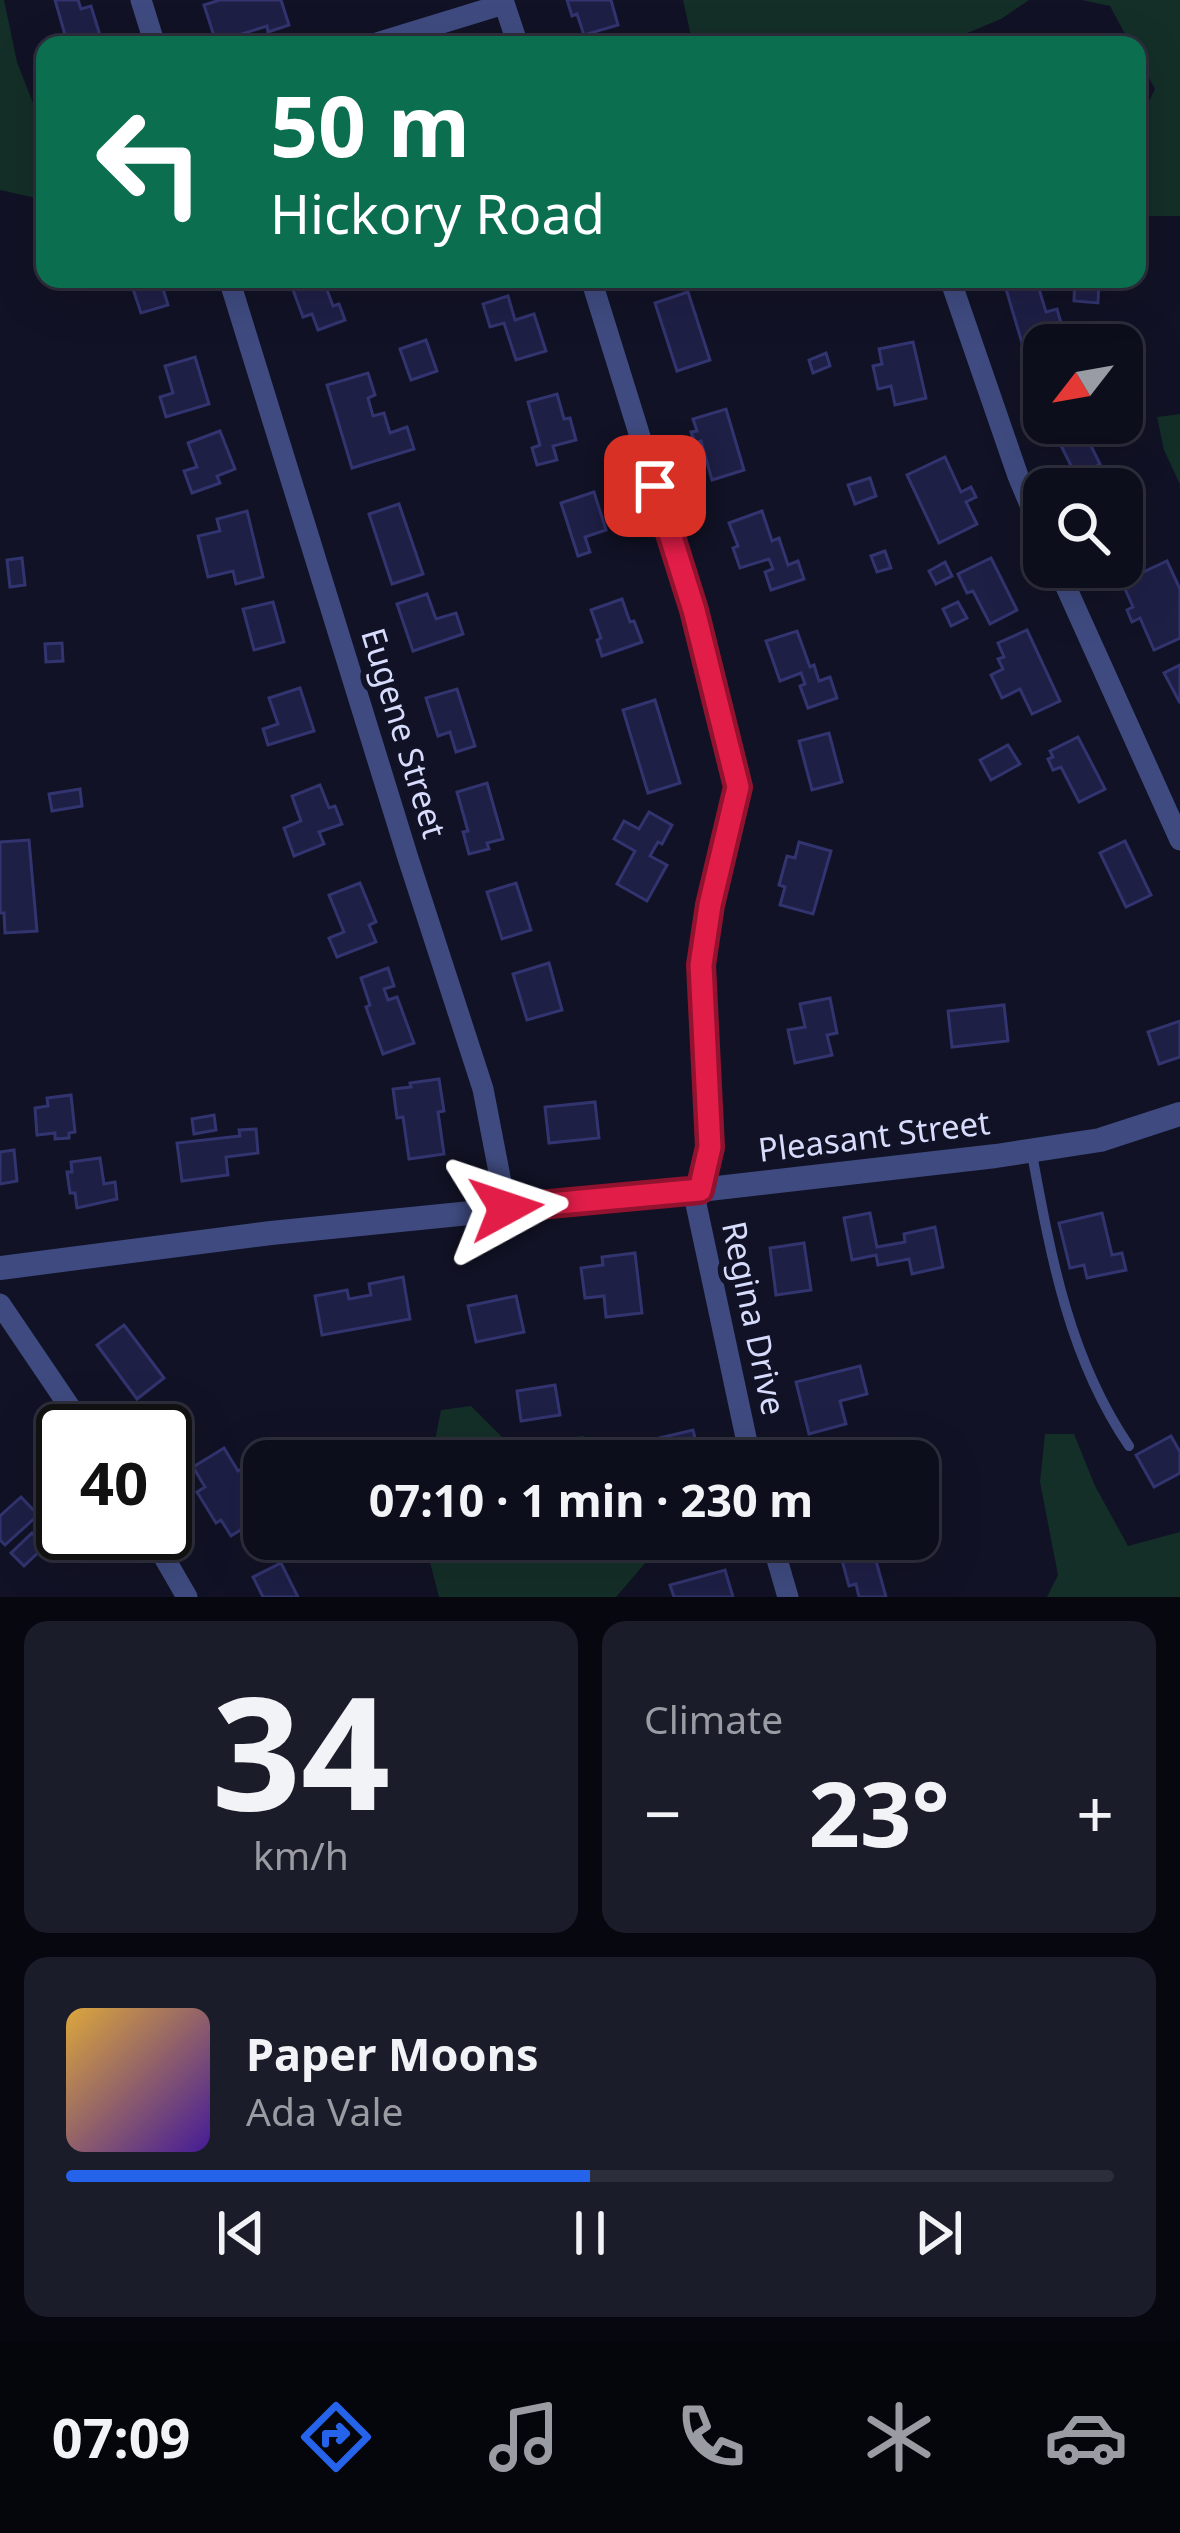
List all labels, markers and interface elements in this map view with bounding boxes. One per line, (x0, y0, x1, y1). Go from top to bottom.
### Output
text: 50 m (270, 67, 470, 182)
icon: left (72, 84, 228, 240)
text: Hickory Road (270, 176, 605, 250)
north arrow (1023, 324, 1143, 444)
map controls (1023, 324, 1143, 588)
pin (604, 435, 706, 537)
icon: arrive (622, 453, 688, 519)
button: search (1023, 468, 1143, 588)
street label: Eugene Street (351, 622, 458, 843)
street label: Pleasant Street (756, 1099, 992, 1172)
position arrow (443, 1145, 569, 1271)
street label: Regina Drive (712, 1217, 797, 1419)
speed limit sign: 40 (36, 1404, 192, 1560)
text: 07:10 · 1 min · 230 m (369, 1469, 813, 1530)
text: 34 (212, 1643, 390, 1856)
text: Climate (644, 1692, 783, 1745)
text: 23° (808, 1751, 950, 1873)
text: − (644, 1767, 682, 1857)
text: + (1076, 1767, 1114, 1857)
text: km/h (253, 1828, 349, 1881)
text: Paper Moons (246, 2023, 539, 2084)
text: Ada Vale (246, 2084, 403, 2137)
icon: previous (208, 2200, 274, 2266)
icon: pause (557, 2200, 623, 2266)
icon: next (906, 2200, 972, 2266)
icon: directions (294, 2395, 378, 2479)
icon: music (482, 2395, 566, 2479)
icon: phone (669, 2395, 753, 2479)
icon: climate (857, 2395, 941, 2479)
icon: car (1044, 2395, 1128, 2479)
text: 07:09 (52, 2400, 191, 2474)

